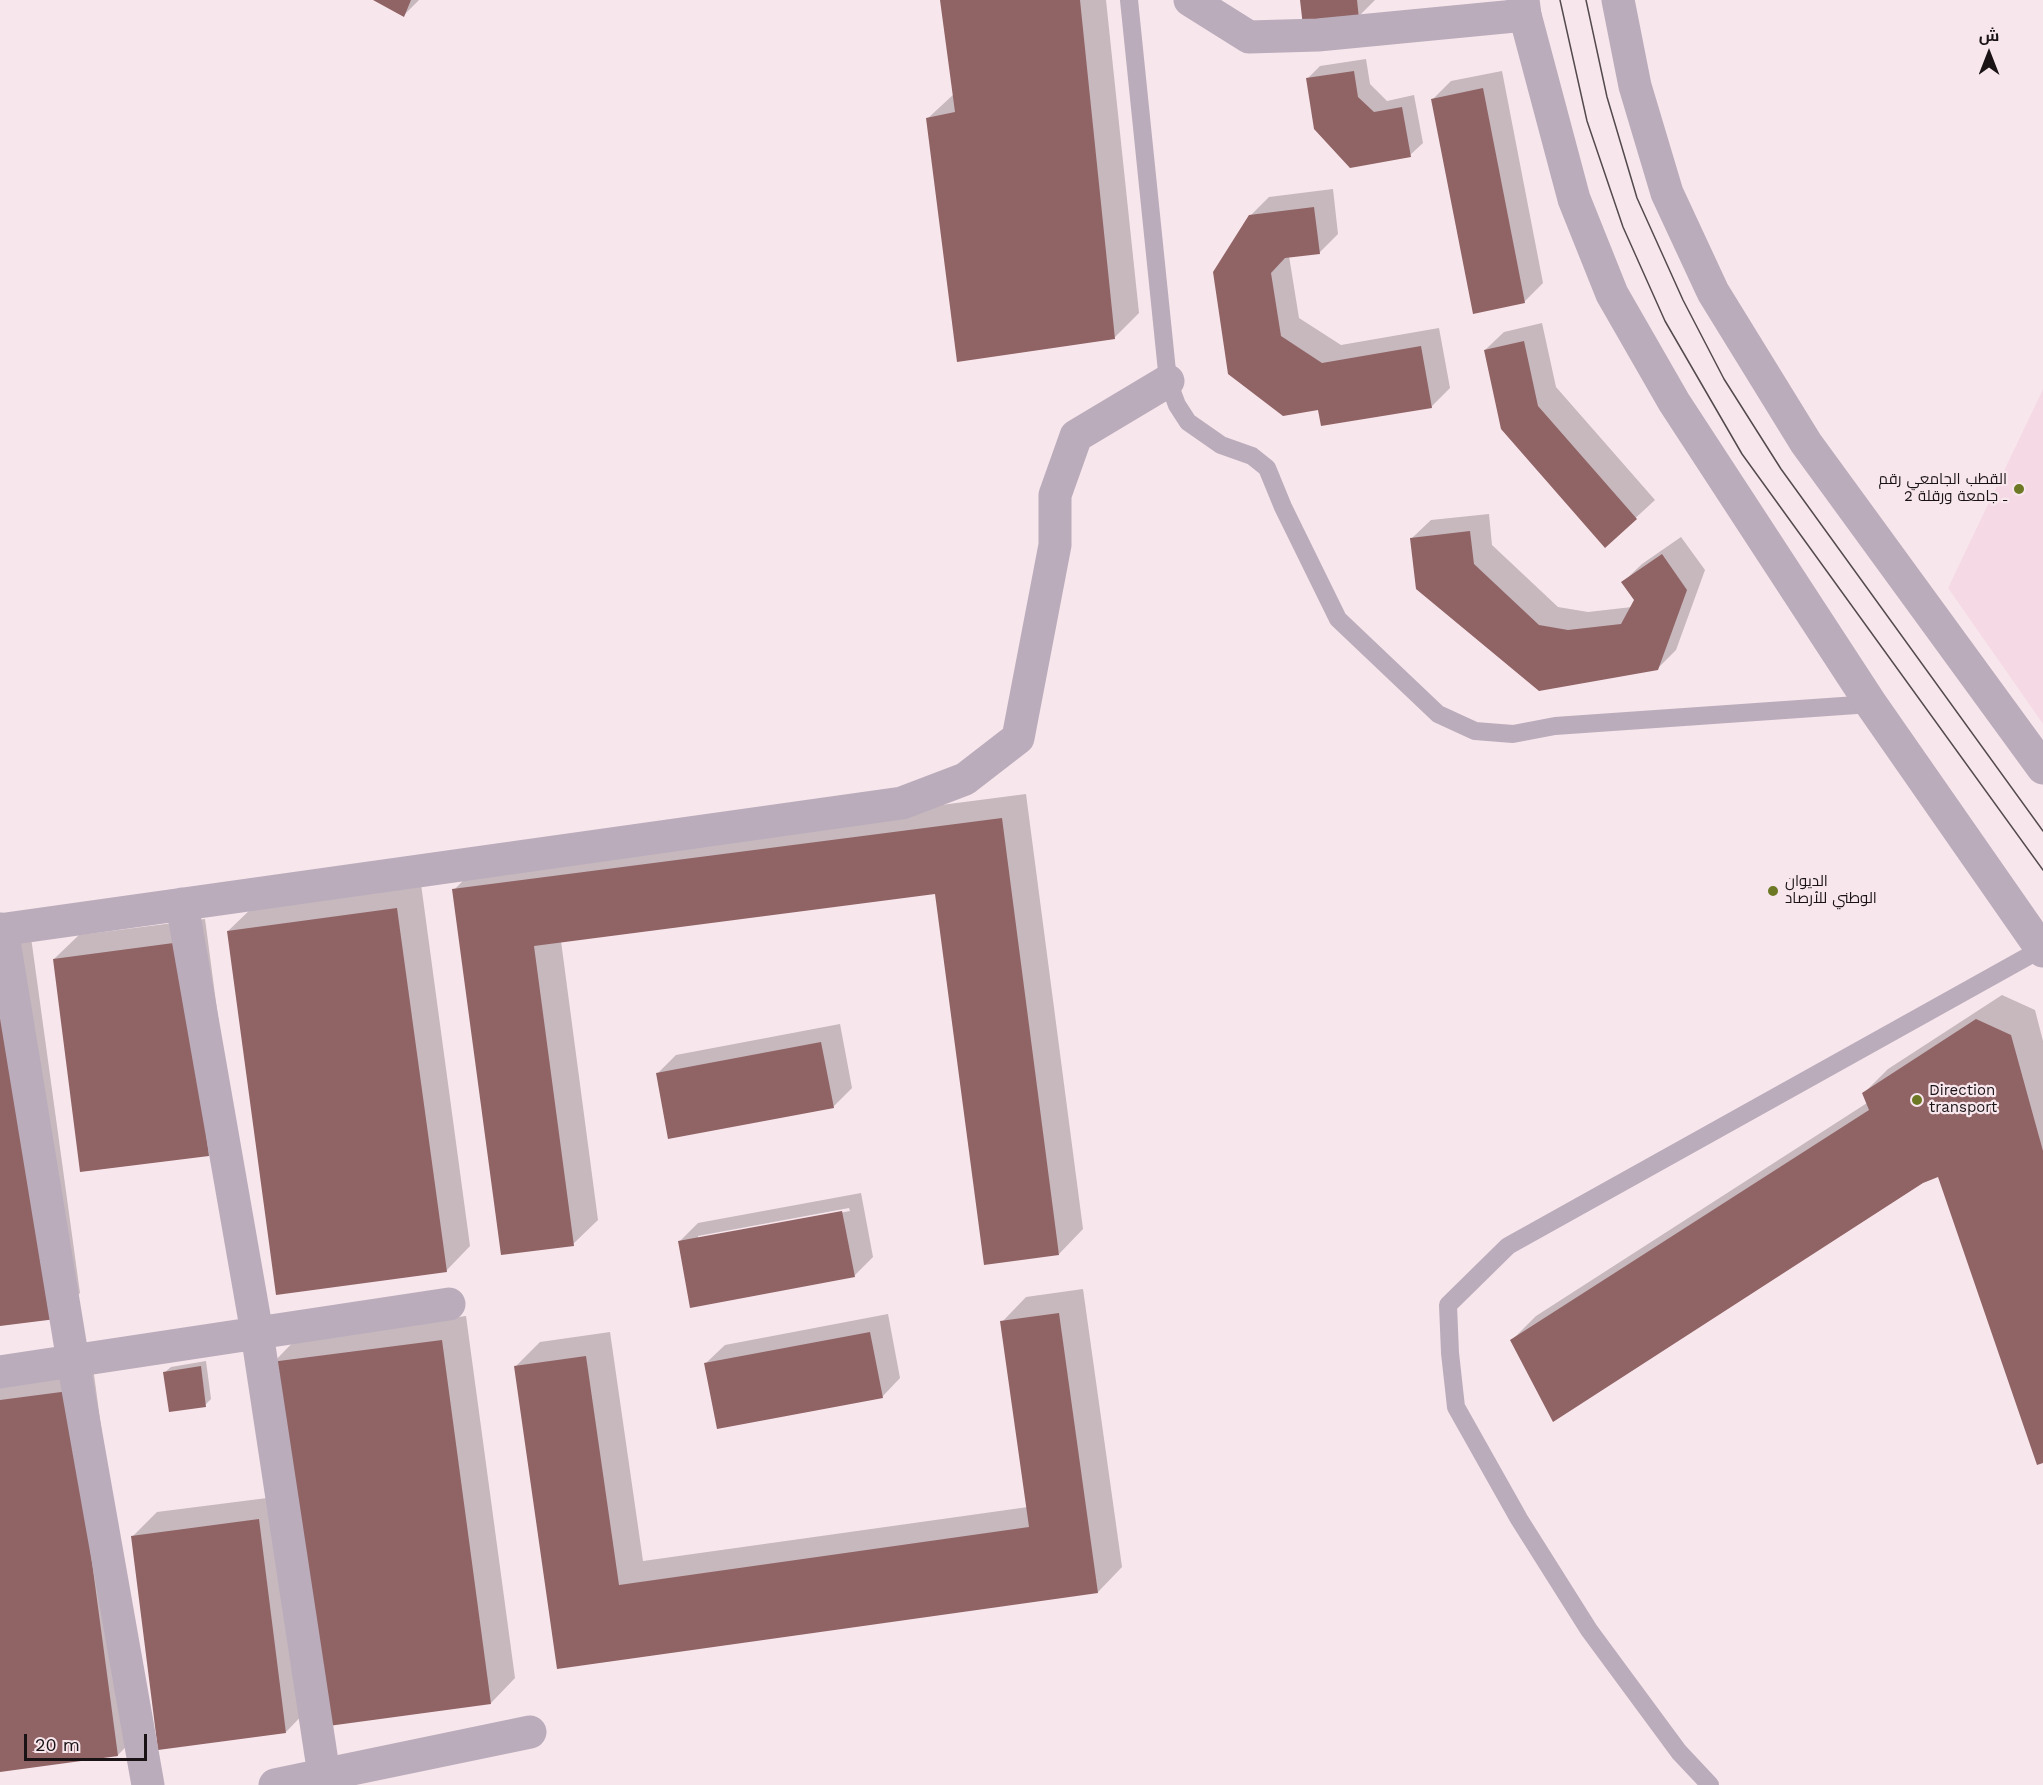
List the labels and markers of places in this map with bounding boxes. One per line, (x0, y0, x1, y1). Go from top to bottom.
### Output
place label: القطب الجامعي رقم 2 ـ جامعة ورقلة (1879, 471, 2007, 506)
marker: القطب الجامعي رقم 2 ـ جامعة ورقلة (2012, 482, 2026, 496)
place label: الديوان الوطني للأرصاد (1785, 873, 1877, 908)
marker: الديوان الوطني للأرصاد (1766, 884, 1780, 898)
place label: Direction transport (1929, 1082, 1997, 1117)
marker: Direction transport (1910, 1093, 1924, 1107)

